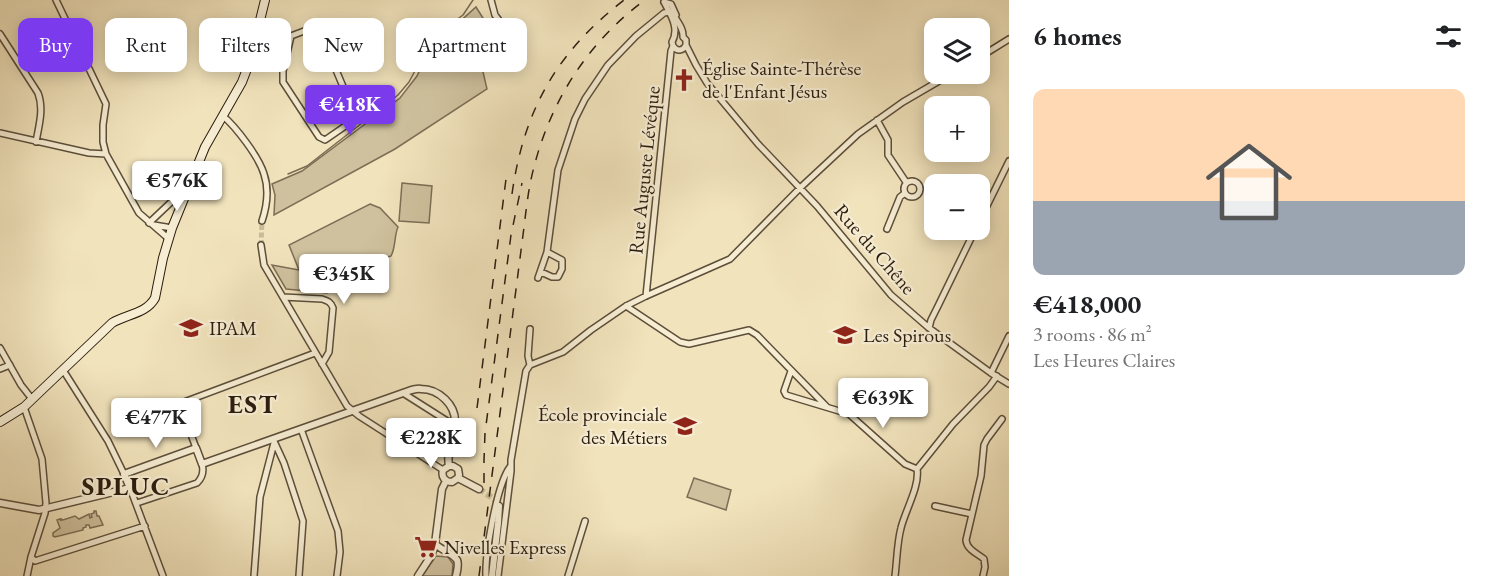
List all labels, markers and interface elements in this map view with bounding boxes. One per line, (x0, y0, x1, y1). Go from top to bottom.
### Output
chip: Buy (18, 18, 93, 72)
chip: Rent (105, 18, 187, 72)
chip: Filters (199, 18, 291, 72)
chip: New (303, 18, 384, 72)
chip: Apartment (396, 18, 527, 72)
map controls (924, 18, 990, 240)
button: layers (924, 18, 990, 84)
text: 6 homes (1033, 19, 1122, 53)
icon: filters (1432, 20, 1465, 53)
place label: Église Sainte-Thérèse de l'Enfant Jésus (702, 55, 861, 104)
church icon: Église Sainte-Thérèse de l'Enfant Jésus (671, 67, 697, 93)
street label: Rue Auguste Lévéque (622, 84, 666, 255)
pin: €418K (308, 85, 392, 136)
text: €418K (319, 91, 381, 117)
button: + (924, 96, 990, 162)
icon: home (1195, 128, 1303, 236)
pin: €576K (135, 161, 219, 212)
text: €576K (146, 167, 208, 193)
button: − (924, 174, 990, 240)
street label: Rue du Chêne (828, 198, 922, 300)
pin: €345K (302, 254, 386, 305)
text: €345K (313, 260, 375, 286)
text: €418,000 (1033, 287, 1141, 321)
school or university icon: IPAM (178, 315, 204, 341)
place label: IPAM (209, 315, 257, 341)
text: 3 rooms · 86 m² (1033, 321, 1152, 347)
school or university icon: Les Spirous (832, 322, 858, 348)
place label: Les Spirous (863, 322, 951, 348)
text: Les Heures Claires (1033, 347, 1175, 373)
pin: €639K (841, 378, 925, 429)
text: €639K (852, 384, 914, 410)
district label: EST (228, 387, 278, 421)
pin: €477K (114, 398, 198, 449)
place label: École provinciale des Métiers (538, 401, 667, 450)
text: €477K (125, 404, 187, 430)
school or university icon: École provinciale des Métiers (672, 413, 698, 439)
pin: €228K (389, 418, 473, 469)
text: €228K (400, 424, 462, 450)
district label: SPLUC (81, 469, 171, 503)
supermarket icon: Nivelles Express (413, 534, 439, 560)
place label: Nivelles Express (444, 534, 566, 560)

